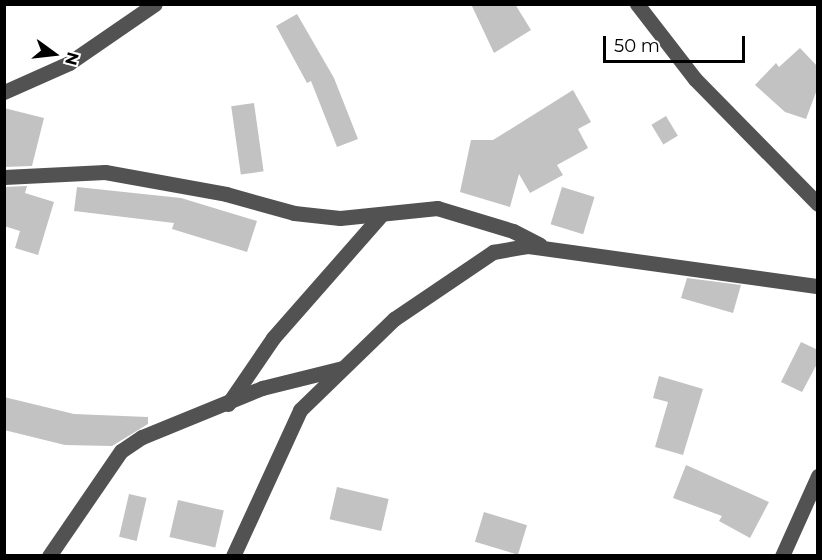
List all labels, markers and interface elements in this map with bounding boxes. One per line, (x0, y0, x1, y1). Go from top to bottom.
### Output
north arrow (24, 24, 84, 84)
scale bar (606, 24, 748, 62)
text: 50 m (614, 35, 660, 57)
text: N (61, 50, 83, 67)

